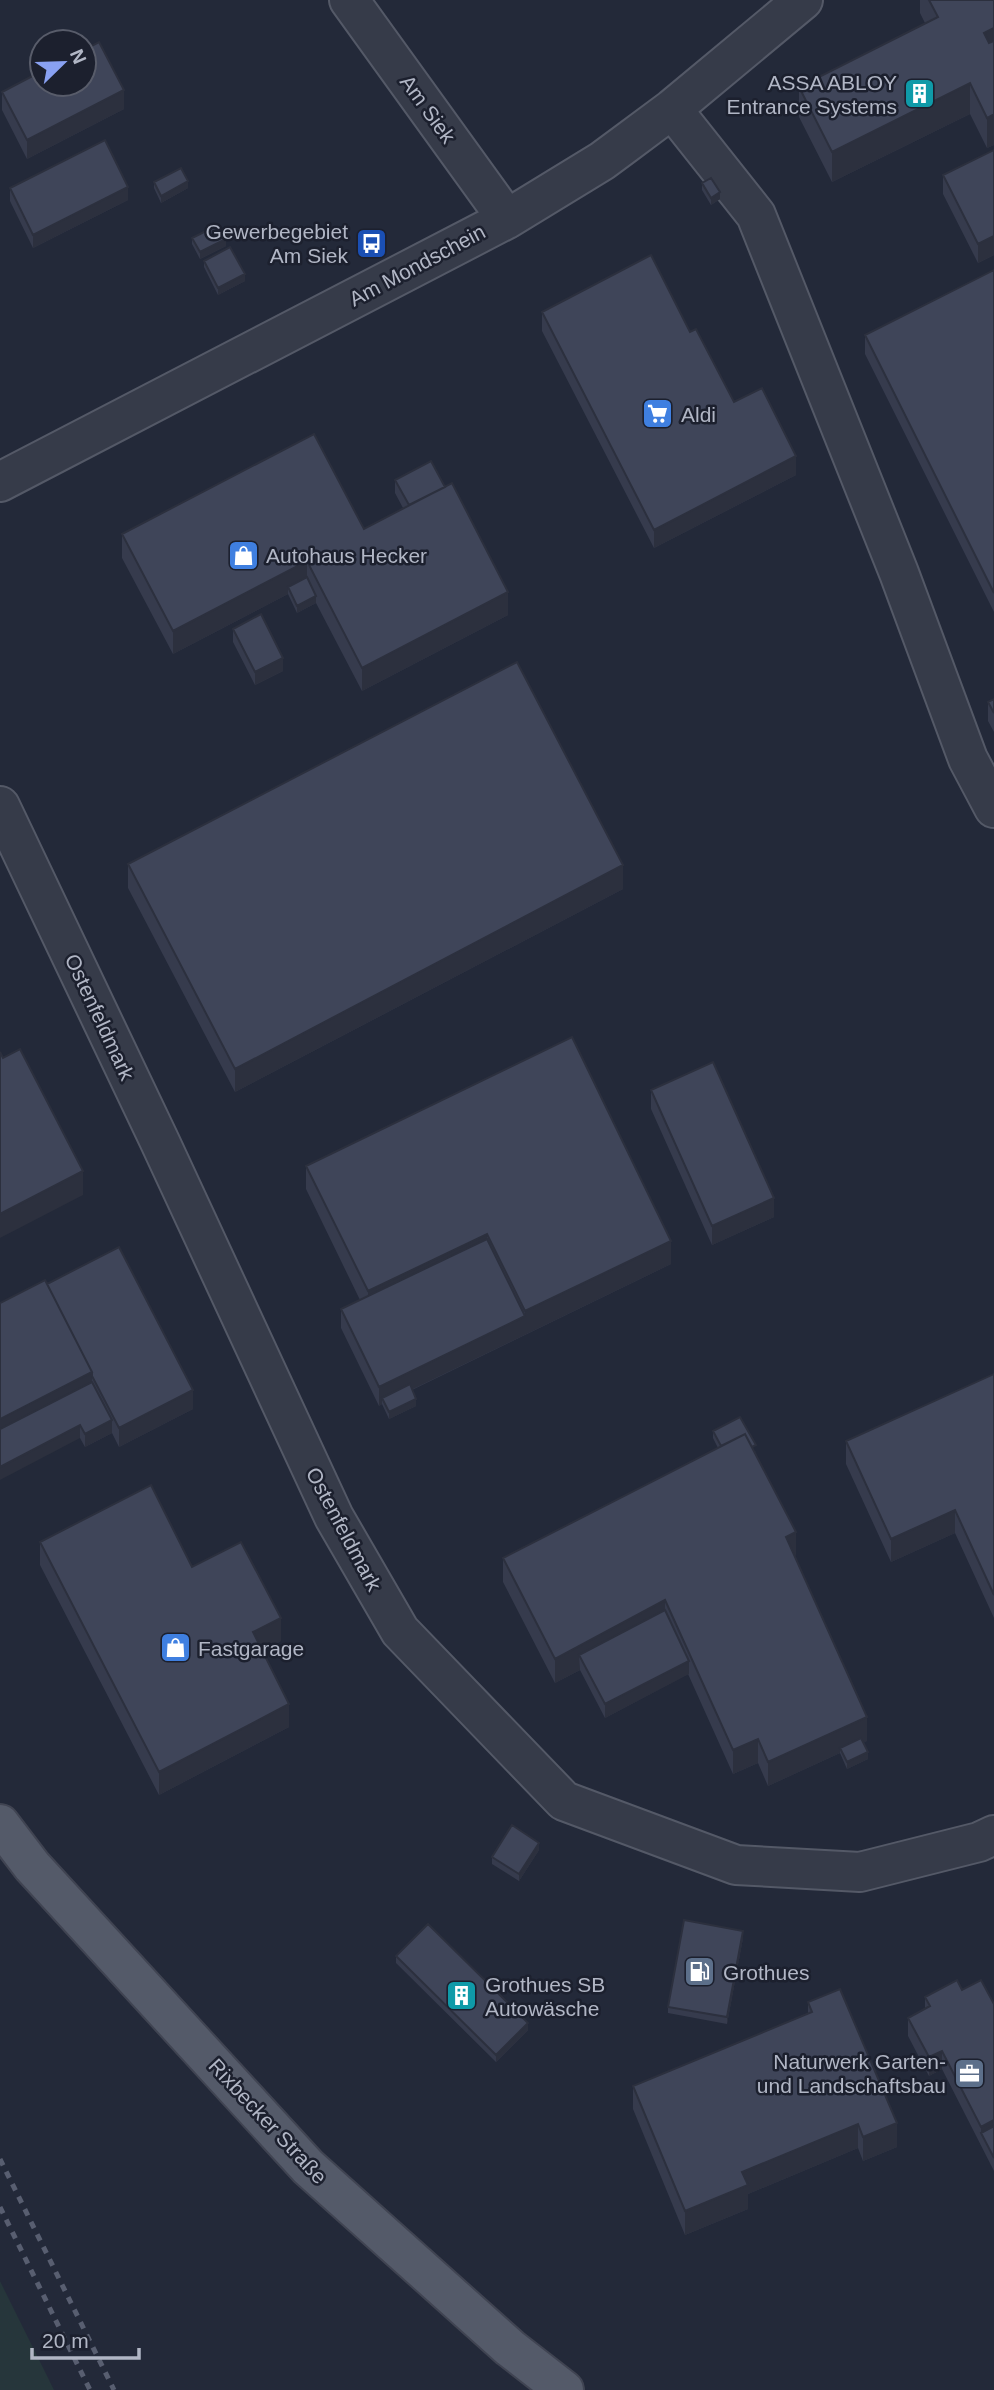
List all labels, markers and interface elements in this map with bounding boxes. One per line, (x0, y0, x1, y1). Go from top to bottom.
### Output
north arrow (28, 28, 98, 98)
text: N (66, 46, 91, 67)
street label: Am Siek (396, 71, 461, 148)
place label: ASSA ABLOY Entrance Systems (727, 71, 897, 118)
building icon: ASSA ABLOY Entrance Systems (903, 77, 937, 111)
place label: Gewerbegebiet Am Siek (206, 220, 348, 267)
street label: Am Mondschein (345, 220, 489, 310)
bus stop icon: Gewerbegebiet Am Siek (354, 226, 388, 260)
supermarket icon: Aldi (641, 397, 675, 431)
place label: Aldi (681, 403, 716, 426)
shop icon: Autohaus Hecker (226, 538, 260, 572)
place label: Autohaus Hecker (266, 544, 427, 567)
street label: Ostenfeldmark (61, 950, 139, 1084)
street label: Ostenfeldmark (302, 1463, 386, 1595)
shop icon: Fastgarage (158, 1631, 192, 1665)
place label: Fastgarage (198, 1637, 304, 1660)
fuel station icon: Grothues (683, 1955, 717, 1989)
place label: Grothues (723, 1961, 809, 1984)
place label: Grothues SB Autowäsche (485, 1973, 605, 2020)
building icon: Grothues SB Autowäsche (445, 1979, 479, 2013)
place label: Naturwerk Garten- und Landschaftsbau (757, 2050, 946, 2097)
street label: Rixbecker Straße (204, 2054, 332, 2188)
office icon: Naturwerk Garten- und Landschaftsbau (952, 2056, 986, 2090)
scale bar (32, 2316, 138, 2360)
text: 20 m (42, 2329, 89, 2352)

